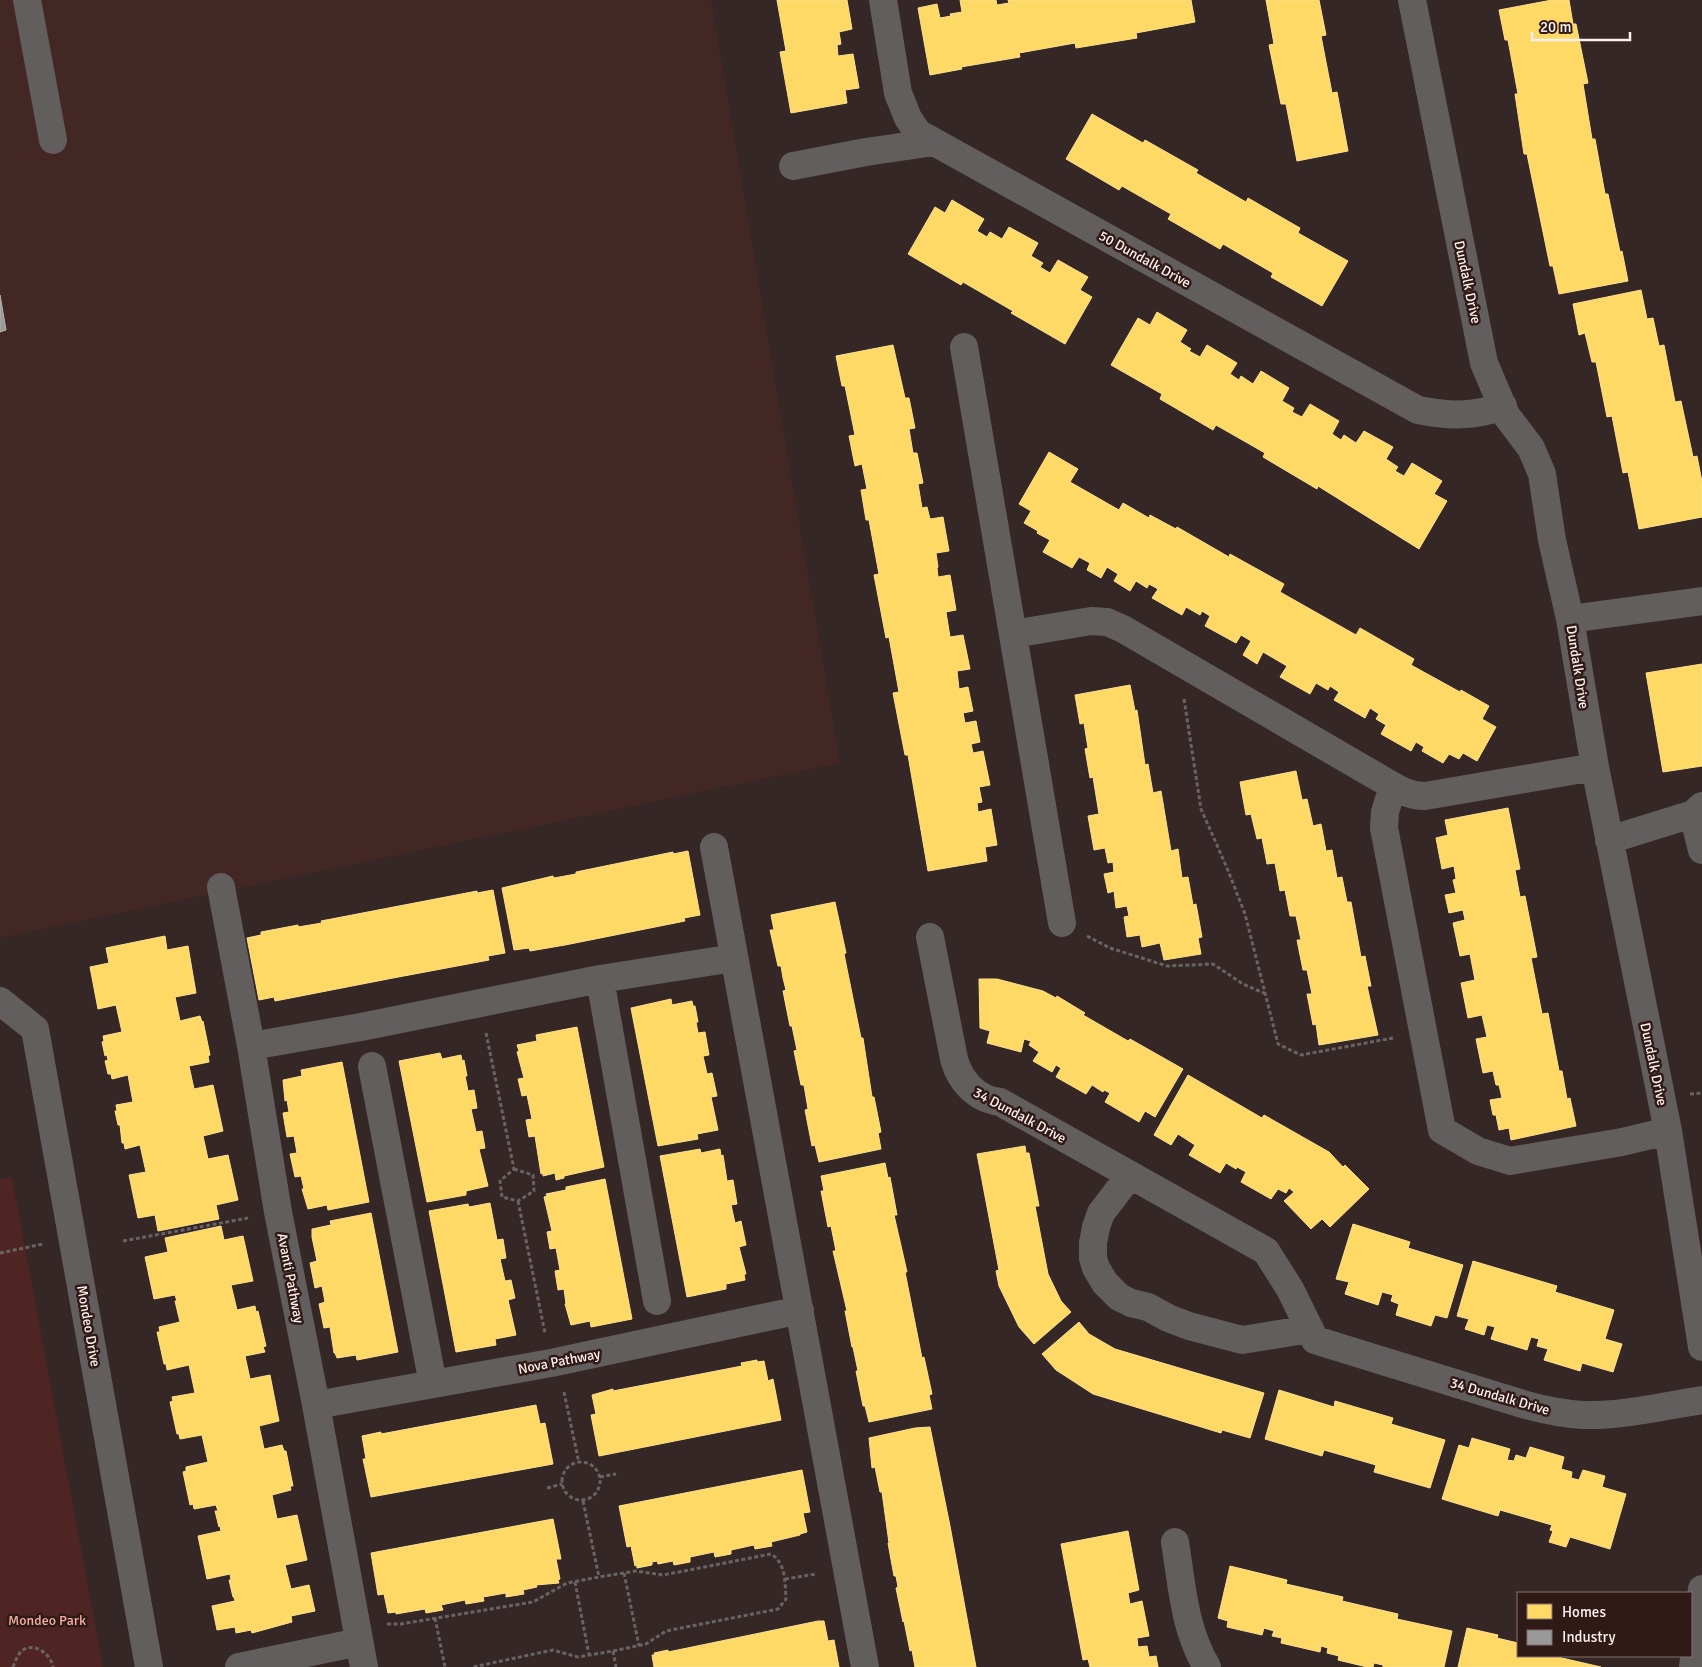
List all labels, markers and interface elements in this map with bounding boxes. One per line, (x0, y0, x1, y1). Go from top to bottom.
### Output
scale bar (1532, 10, 1630, 42)
text: 20 m (1540, 18, 1571, 36)
street label: 50 Dundalk Drive (1096, 227, 1194, 292)
street label: Dundalk Drive (1450, 239, 1485, 325)
street label: Dundalk Drive (1563, 624, 1593, 710)
street label: Dundalk Drive (1636, 1021, 1671, 1107)
street label: 34 Dundalk Drive (970, 1084, 1069, 1147)
street label: Avanti Pathway (273, 1231, 308, 1325)
street label: Mondeo Drive (73, 1284, 104, 1368)
street label: Nova Pathway (516, 1345, 602, 1378)
street label: 34 Dundalk Drive (1448, 1374, 1552, 1419)
legend (1517, 1592, 1692, 1657)
text: Homes (1562, 1603, 1606, 1621)
park label: Mondeo Park (8, 1612, 86, 1629)
text: Industry (1562, 1628, 1615, 1646)

